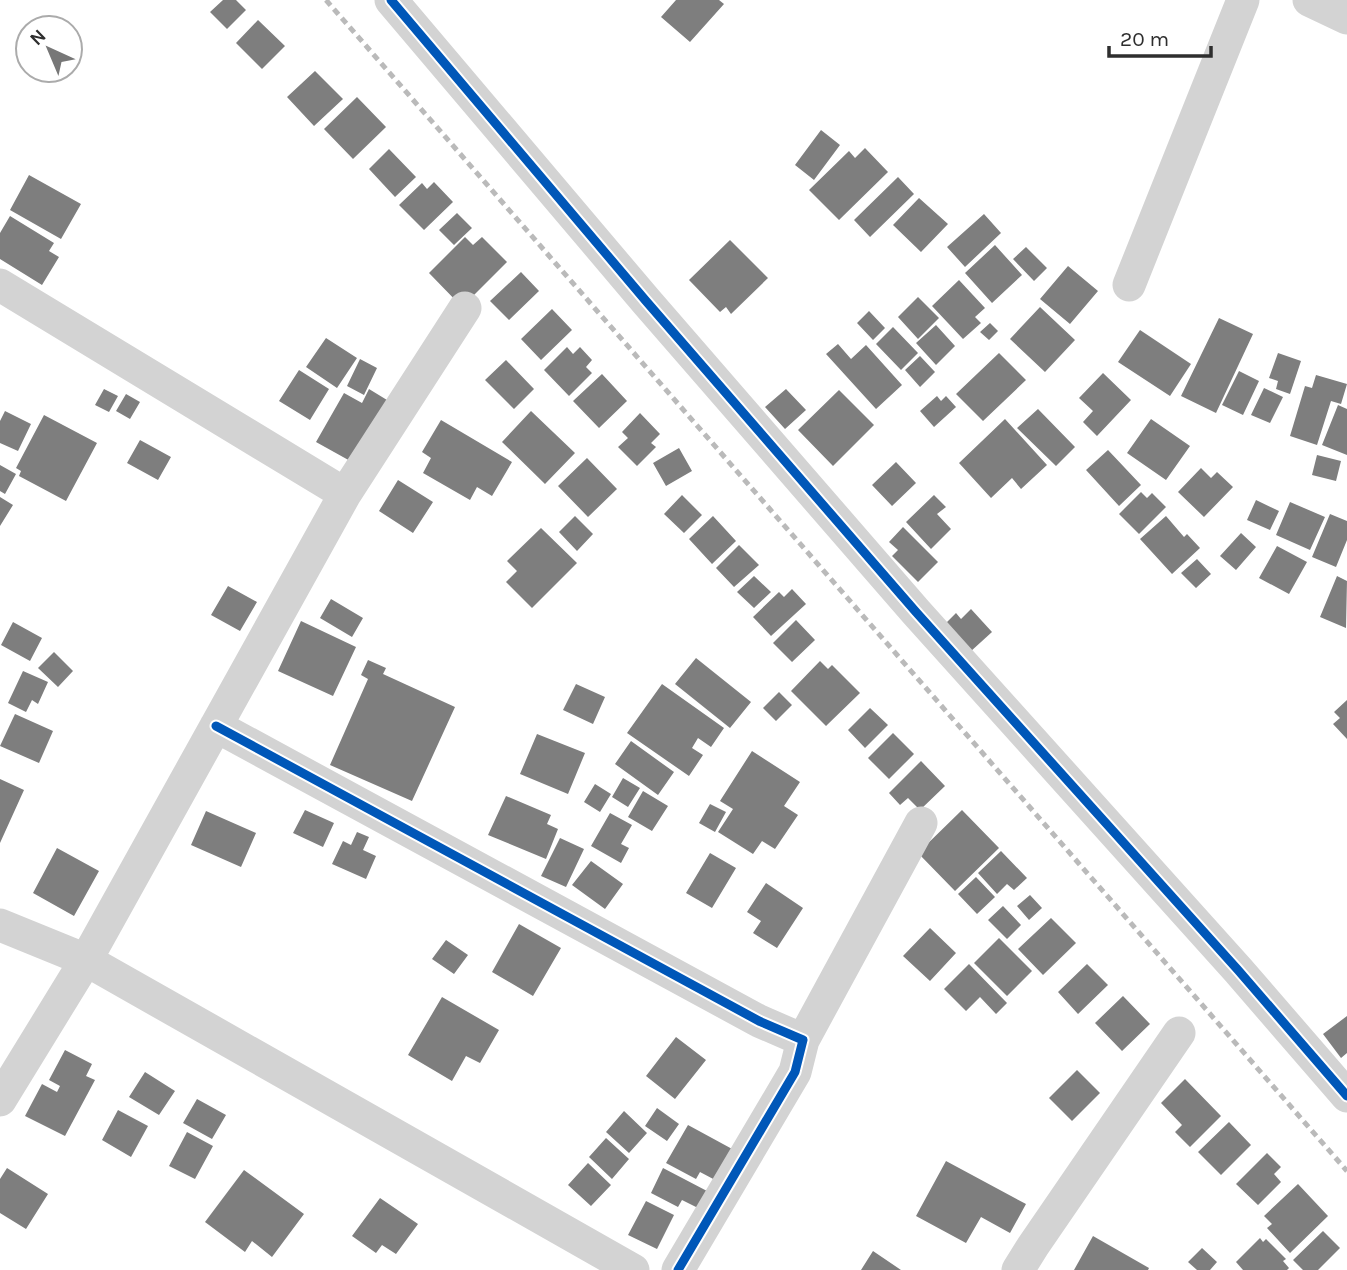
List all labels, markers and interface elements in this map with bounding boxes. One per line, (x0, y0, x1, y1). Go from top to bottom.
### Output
north arrow (14, 14, 84, 84)
scale bar (1109, 14, 1210, 58)
text: N (25, 25, 50, 50)
text: 20 m (1120, 27, 1169, 51)

